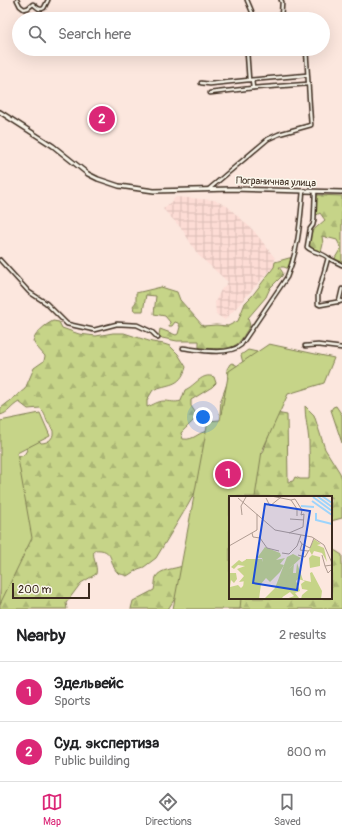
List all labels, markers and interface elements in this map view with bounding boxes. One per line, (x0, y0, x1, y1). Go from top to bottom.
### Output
search box (12, 12, 330, 56)
icon: search (26, 23, 48, 45)
text: Search here (58, 25, 131, 44)
pin: 2 (89, 104, 115, 134)
street label: Пограничная улица (236, 175, 317, 189)
your location (193, 407, 213, 427)
pin: 1 (215, 459, 241, 489)
inset map (229, 496, 332, 599)
scale bar (12, 581, 90, 600)
text: 200 m (18, 583, 51, 596)
text: Nearby (16, 625, 65, 646)
text: 2 results (279, 627, 326, 643)
text: Эдельвейс (54, 674, 124, 693)
text: 1 (26, 684, 32, 700)
text: 160 m (290, 684, 326, 700)
text: Sports (54, 693, 90, 709)
text: Суд. экспертиза (54, 734, 159, 753)
text: 2 (25, 744, 33, 760)
text: 800 m (287, 744, 326, 760)
text: Public building (54, 753, 130, 769)
tab: Map (41, 791, 63, 828)
tab: Directions (145, 791, 192, 828)
tab: Saved (274, 791, 301, 828)

